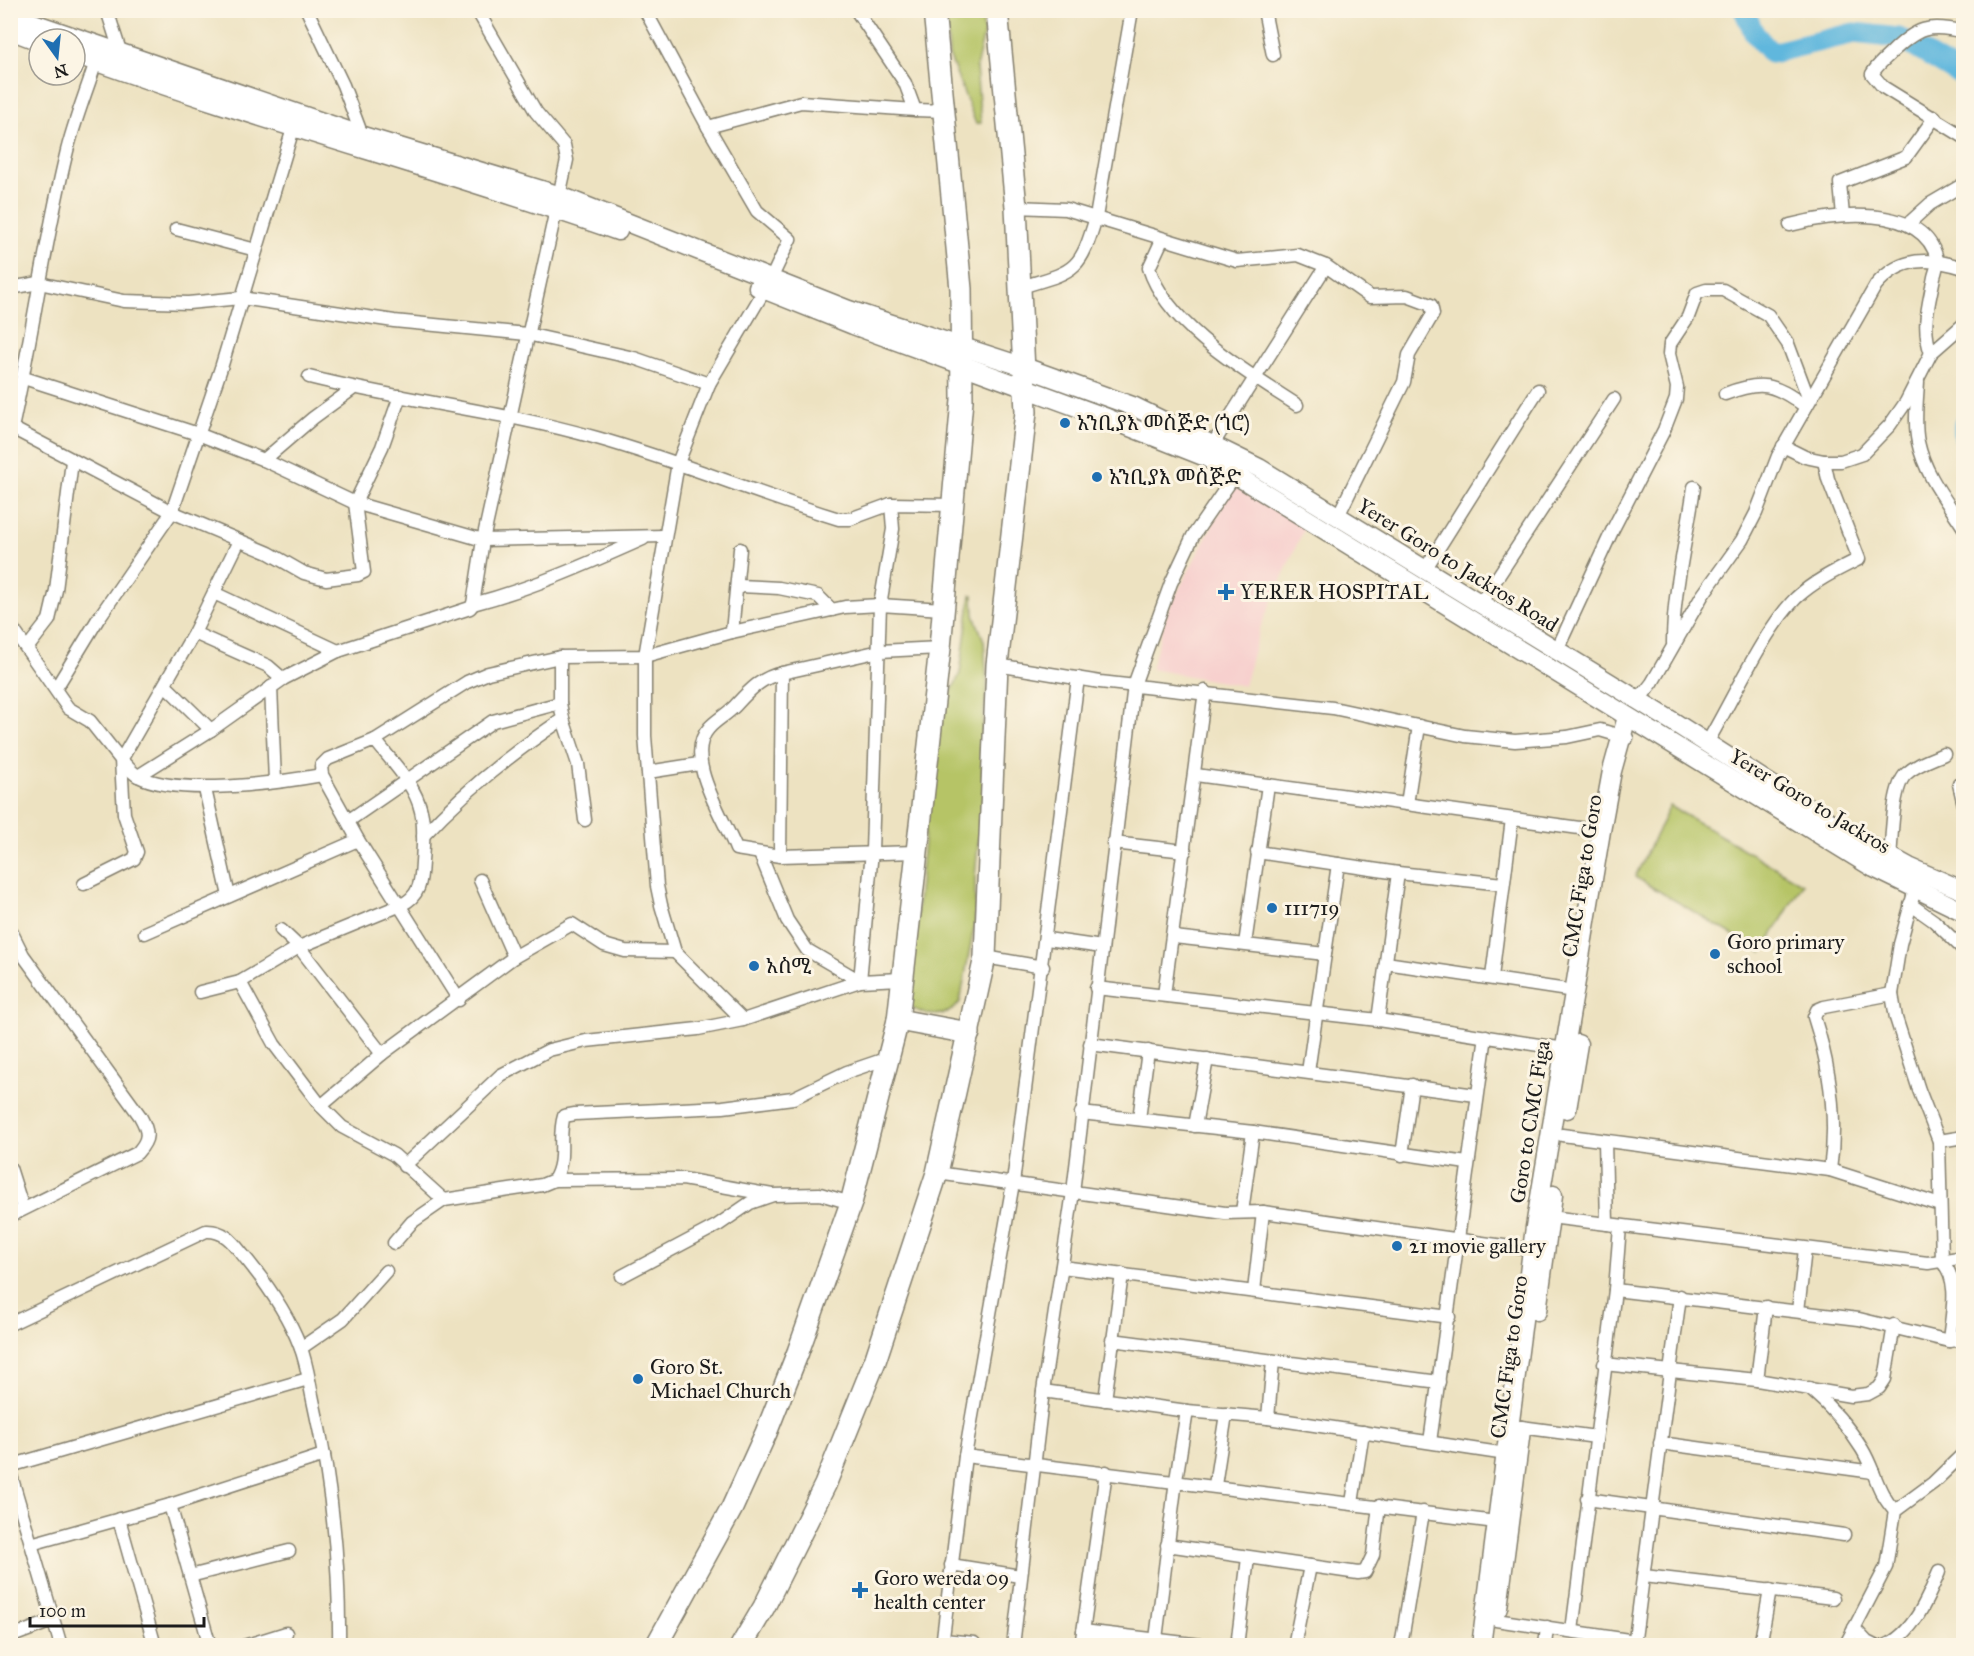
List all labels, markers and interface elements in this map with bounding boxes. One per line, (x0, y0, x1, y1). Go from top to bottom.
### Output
north arrow (27, 27, 87, 87)
text: N (51, 60, 70, 82)
place label: አንቢያእ መስጅድ (ጎሮ) (1077, 410, 1250, 436)
marker: አንቢያእ መስጅድ (ጎሮ) (1058, 416, 1072, 430)
place label: አንቢያእ መስጅድ (1109, 464, 1242, 490)
marker: አንቢያእ መስጅድ (1090, 470, 1104, 484)
street label: Yerer Goro to Jackros Road (1353, 492, 1564, 638)
place label: YERER HOSPITAL (1240, 579, 1429, 605)
marker: YERER HOSPITAL (1217, 583, 1235, 601)
street label: Yerer Goro to Jackros (1725, 743, 1895, 859)
street label: CMC Figa to Goro (1556, 792, 1608, 959)
place label: 111719 (1284, 895, 1340, 921)
marker: 111719 (1265, 901, 1279, 915)
place label: Goro primary school (1727, 929, 1846, 979)
marker: Goro primary school (1708, 947, 1722, 961)
place label: አስሚ (766, 953, 812, 979)
marker: አስሚ (747, 959, 761, 973)
street label: Goro to CMC Figa (1504, 1039, 1556, 1205)
place label: 21 movie gallery (1409, 1233, 1547, 1259)
marker: 21 movie gallery (1390, 1239, 1404, 1253)
street label: CMC Figa to Goro (1485, 1273, 1533, 1440)
place label: Goro St. Michael Church (650, 1354, 791, 1404)
marker: Goro St. Michael Church (631, 1372, 645, 1386)
place label: Goro wereda 09 health center (874, 1565, 1009, 1615)
marker: Goro wereda 09 health center (851, 1581, 869, 1599)
scale bar (30, 1590, 204, 1628)
text: 100 m (39, 1600, 86, 1622)

